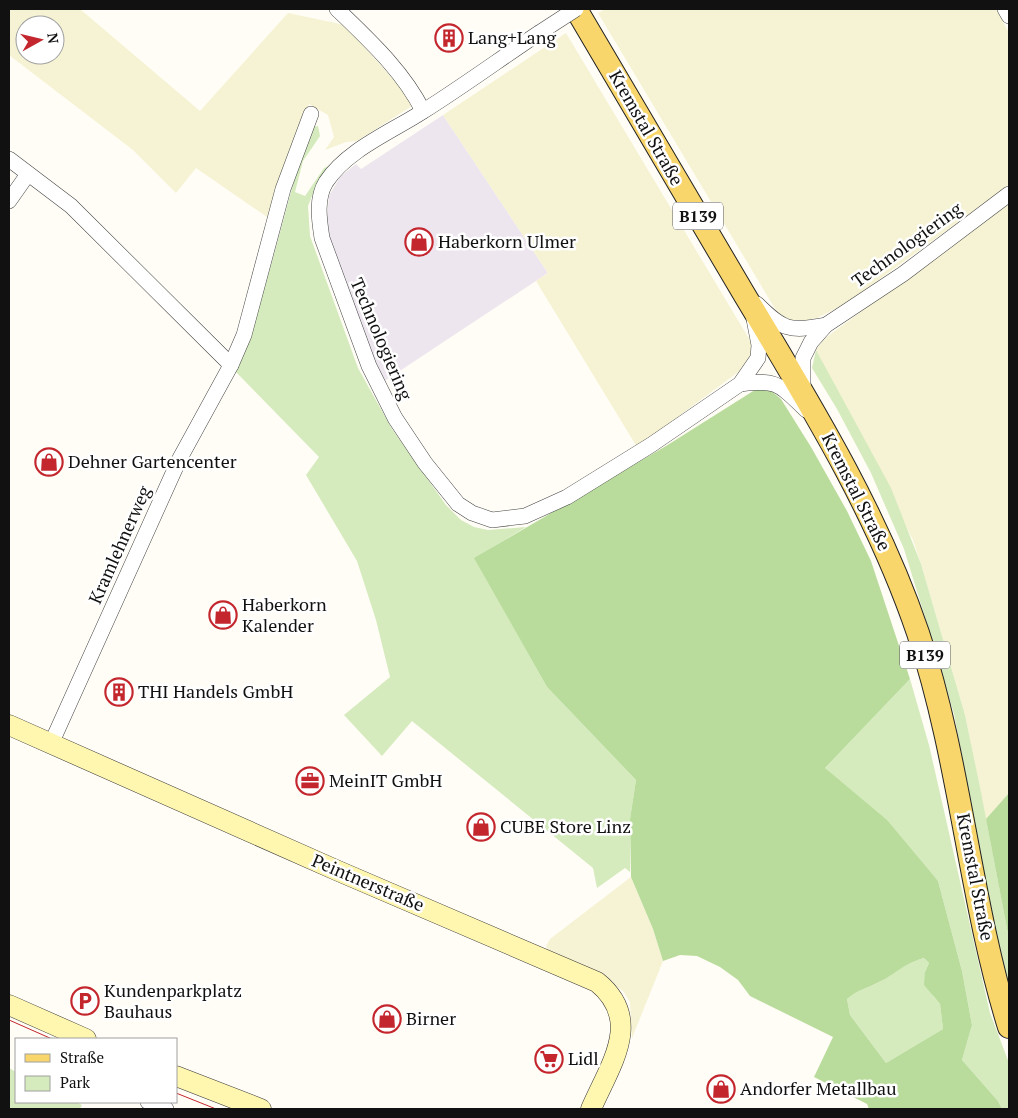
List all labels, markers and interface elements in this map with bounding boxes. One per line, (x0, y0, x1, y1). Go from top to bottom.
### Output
north arrow (15, 15, 65, 65)
building icon: Lang+Lang (434, 23, 464, 53)
place label: Lang+Lang (468, 25, 556, 49)
text: N (43, 32, 64, 45)
street label: Kremstal Straße (604, 65, 690, 190)
street label: Technologiering (847, 196, 967, 292)
road number: B139 (673, 202, 723, 230)
shop icon: Haberkorn Ulmer (404, 227, 434, 257)
place label: Haberkorn Ulmer (438, 229, 576, 253)
street label: Technologiering (345, 274, 419, 404)
street label: Kremstal Straße (817, 428, 897, 555)
shop icon: Dehner Gartencenter (34, 447, 64, 477)
place label: Dehner Gartencenter (68, 449, 237, 473)
street label: Kramlehnerweg (82, 481, 156, 607)
place label: Haberkorn Kalender (242, 592, 327, 637)
shop icon: Haberkorn Kalender (208, 600, 238, 630)
road number: B139 (900, 642, 950, 668)
building icon: THI Handels GmbH (104, 677, 134, 707)
place label: THI Handels GmbH (138, 679, 293, 703)
office icon: MeinIT GmbH (295, 766, 325, 796)
place label: MeinIT GmbH (329, 768, 442, 792)
street label: Kremstal Straße (952, 811, 1000, 943)
shop icon: CUBE Store Linz (466, 812, 496, 842)
place label: CUBE Store Linz (500, 814, 631, 838)
street label: Peintnerstraße (309, 848, 428, 917)
place label: Kundenparkplatz Bauhaus (104, 978, 242, 1023)
parking icon: Kundenparkplatz Bauhaus (70, 986, 100, 1016)
shop icon: Birner (372, 1004, 402, 1034)
place label: Birner (406, 1006, 456, 1030)
legend (15, 1038, 178, 1103)
supermarket icon: Lidl (534, 1044, 564, 1074)
place label: Lidl (568, 1046, 599, 1070)
text: Straße (60, 1047, 104, 1067)
text: Park (60, 1072, 90, 1092)
shop icon: Andorfer Metallbau (706, 1074, 736, 1104)
place label: Andorfer Metallbau (740, 1076, 897, 1100)

